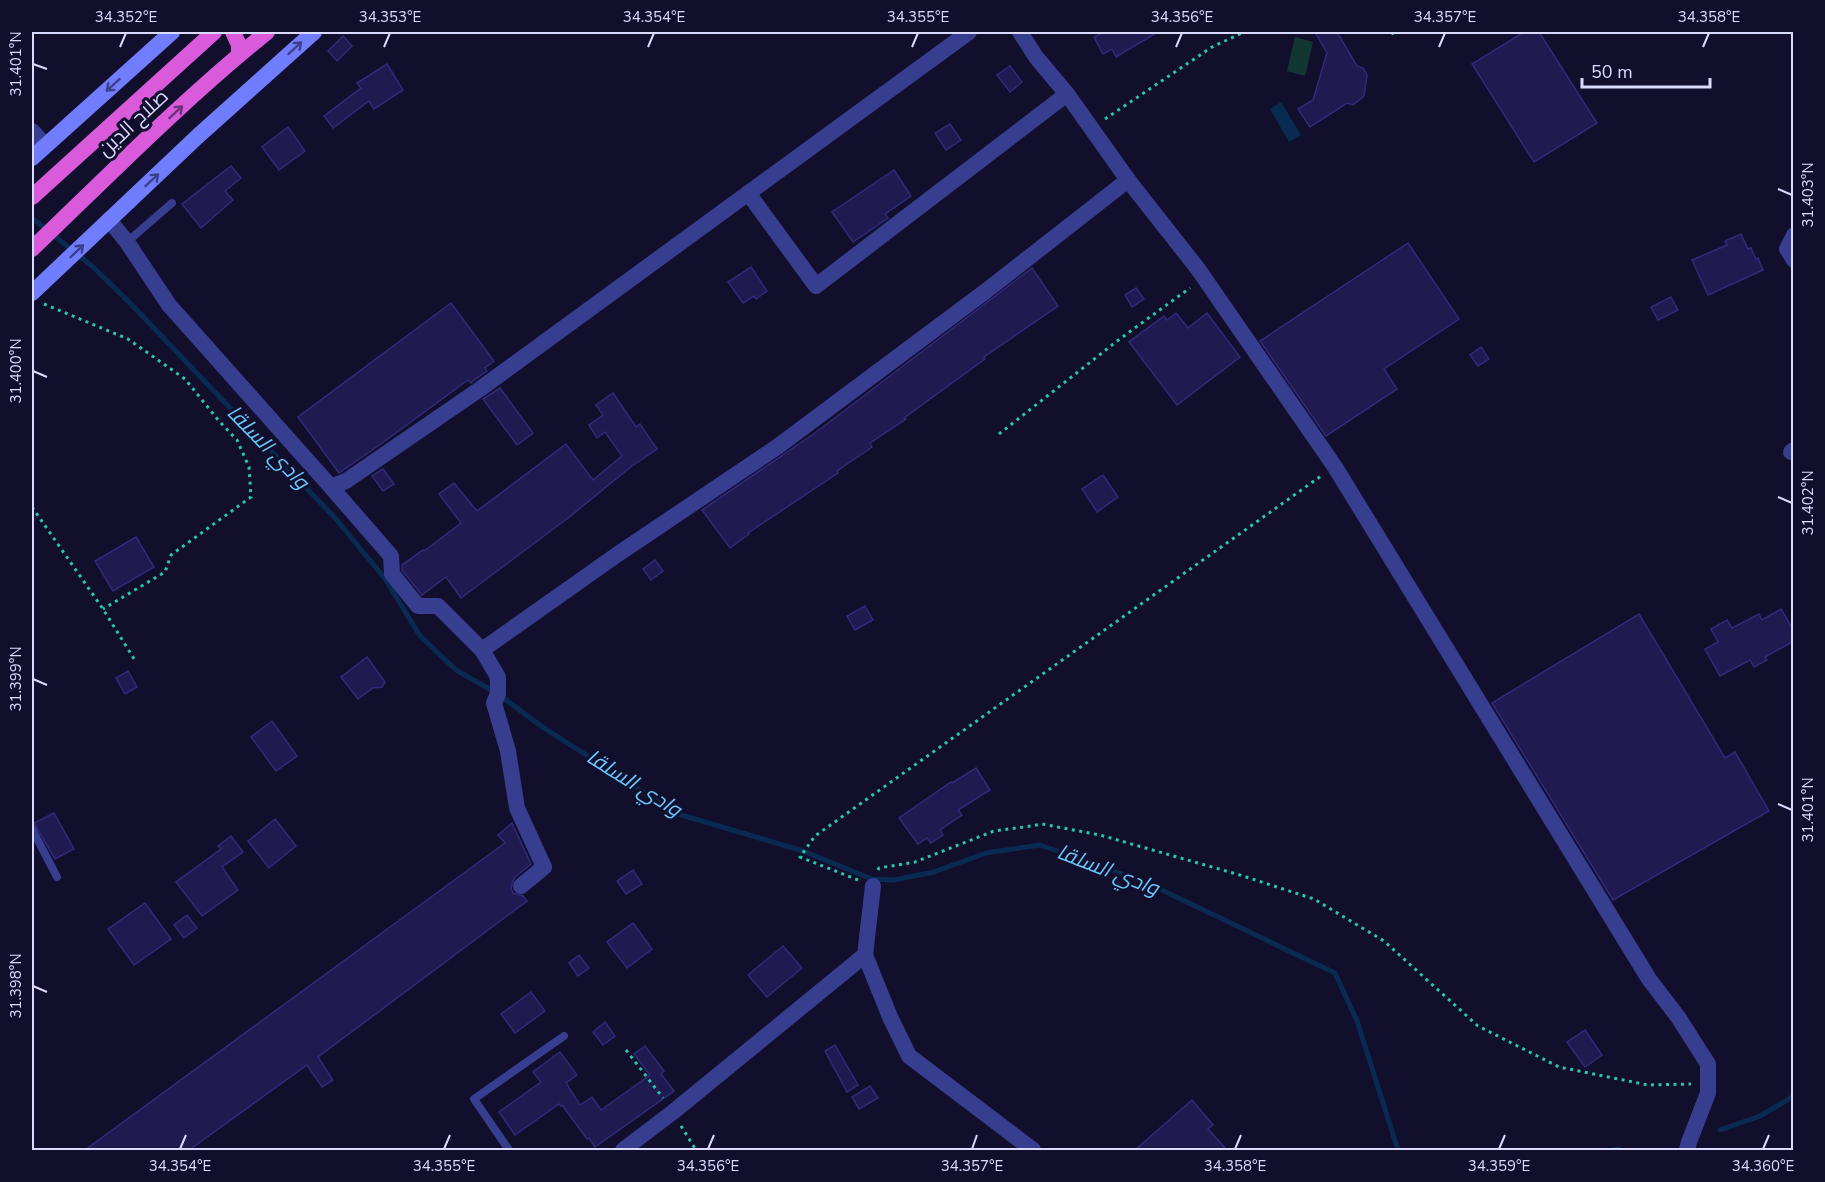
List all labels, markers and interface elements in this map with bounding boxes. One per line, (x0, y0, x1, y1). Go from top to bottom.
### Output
text: 34.352°E (95, 7, 157, 27)
text: 34.353°E (359, 7, 421, 27)
text: 34.354°E (623, 7, 685, 27)
text: 34.355°E (887, 7, 949, 27)
text: 34.356°E (1151, 7, 1213, 27)
text: 34.357°E (1414, 7, 1476, 27)
text: 34.358°E (1678, 7, 1740, 27)
text: 31.401°N (6, 31, 26, 97)
one-way arrow (288, 41, 303, 55)
scale bar (1582, 51, 1710, 89)
text: 50 m (1591, 60, 1633, 84)
one-way arrow (105, 78, 120, 92)
street label: صلاح الدين (92, 83, 174, 163)
one-way arrow (168, 105, 183, 120)
text: 31.403°N (1798, 162, 1818, 228)
one-way arrow (144, 173, 159, 187)
one-way arrow (69, 244, 84, 259)
text: 31.400°N (6, 338, 26, 404)
water label: وادي السلقا (219, 399, 316, 498)
text: 31.402°N (1798, 470, 1818, 536)
text: 31.399°N (6, 646, 26, 712)
water label: وادي السلقا (580, 743, 688, 827)
text: 31.401°N (1798, 777, 1818, 843)
water label: وادي السلقا (1052, 838, 1164, 906)
text: 31.398°N (6, 953, 26, 1019)
text: 34.354°E (149, 1156, 211, 1176)
text: 34.355°E (413, 1156, 475, 1176)
text: 34.356°E (677, 1156, 739, 1176)
text: 34.357°E (941, 1156, 1003, 1176)
text: 34.358°E (1204, 1156, 1266, 1176)
text: 34.359°E (1468, 1156, 1530, 1176)
text: 34.360°E (1732, 1156, 1794, 1176)

